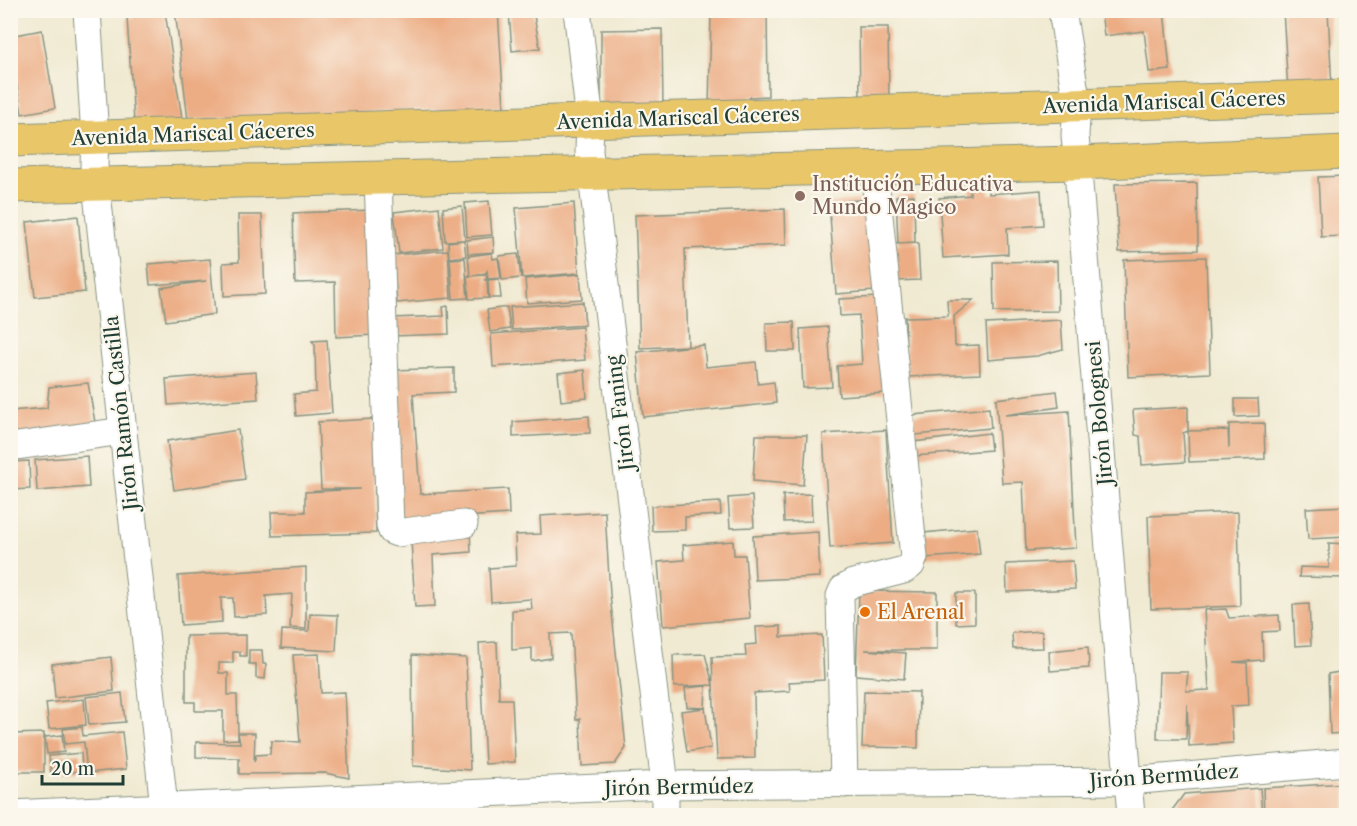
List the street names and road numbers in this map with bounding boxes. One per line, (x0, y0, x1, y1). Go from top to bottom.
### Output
street label: Avenida Mariscal Cáceres (1041, 86, 1286, 118)
street label: Avenida Mariscal Cáceres (555, 102, 800, 134)
street label: Avenida Mariscal Cáceres (70, 118, 315, 150)
street label: Jirón Ramón Castilla (99, 314, 143, 514)
street label: Jirón Bolognesi (1081, 340, 1118, 489)
street label: Jirón Faning (601, 354, 639, 475)
street label: Jirón Bermúdez (1086, 759, 1239, 793)
street label: Jirón Bermúdez (601, 774, 754, 800)

